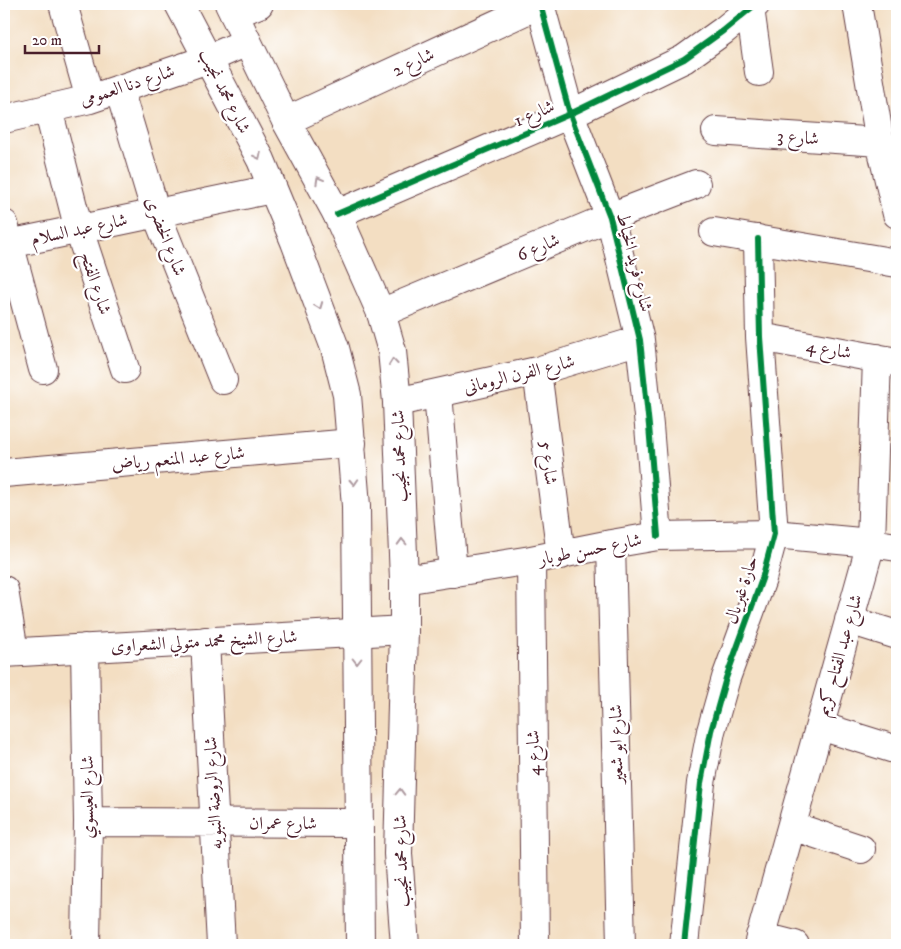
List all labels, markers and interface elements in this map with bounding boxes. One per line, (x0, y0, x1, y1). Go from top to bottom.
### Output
scale bar (25, 22, 99, 54)
text: 20 m (32, 31, 62, 50)
street label: شارع 2 (389, 44, 439, 85)
street label: شارع محمد نجيب (191, 45, 255, 139)
street label: شارع دنا العمومى (77, 60, 178, 114)
street label: شارع 1 (511, 96, 559, 135)
street label: شارع 3 (776, 126, 820, 153)
one-way arrow (252, 151, 262, 160)
one-way arrow (315, 177, 325, 186)
street label: شارع الخضرى (137, 194, 190, 280)
street label: شارع عبد السلام (29, 209, 130, 255)
street label: شارع فريد الخياط (608, 210, 657, 315)
street label: شارع 6 (514, 229, 564, 269)
street label: شارع الفتح (71, 249, 116, 319)
one-way arrow (313, 301, 323, 310)
street label: شارع 4 (804, 335, 853, 368)
street label: شارع الفرن الرومانى (461, 351, 578, 402)
one-way arrow (388, 358, 399, 366)
street label: شارع محمد نجيب (387, 409, 416, 503)
street label: شارع 5 (531, 440, 562, 487)
street label: شارع عبد المنعم رياض (111, 442, 246, 481)
one-way arrow (349, 478, 360, 486)
street label: شارع حسن طوبار (535, 529, 644, 574)
one-way arrow (397, 538, 408, 546)
street label: حارة غبريال (721, 554, 763, 627)
street label: شارع عبد الفتاح كريم (812, 592, 872, 720)
street label: شارع الشيخ محمد متولي الشعراوى (110, 626, 298, 662)
one-way arrow (352, 658, 362, 666)
street label: شارع ابو شعير (605, 704, 632, 786)
street label: شارع 4 (523, 730, 548, 776)
street label: شارع الروضة النبويه (200, 736, 231, 850)
street label: شارع العيسوي (77, 755, 102, 839)
one-way arrow (394, 788, 405, 796)
street label: شارع عمران (249, 813, 317, 838)
street label: شارع محمد نجيب (389, 814, 418, 908)

